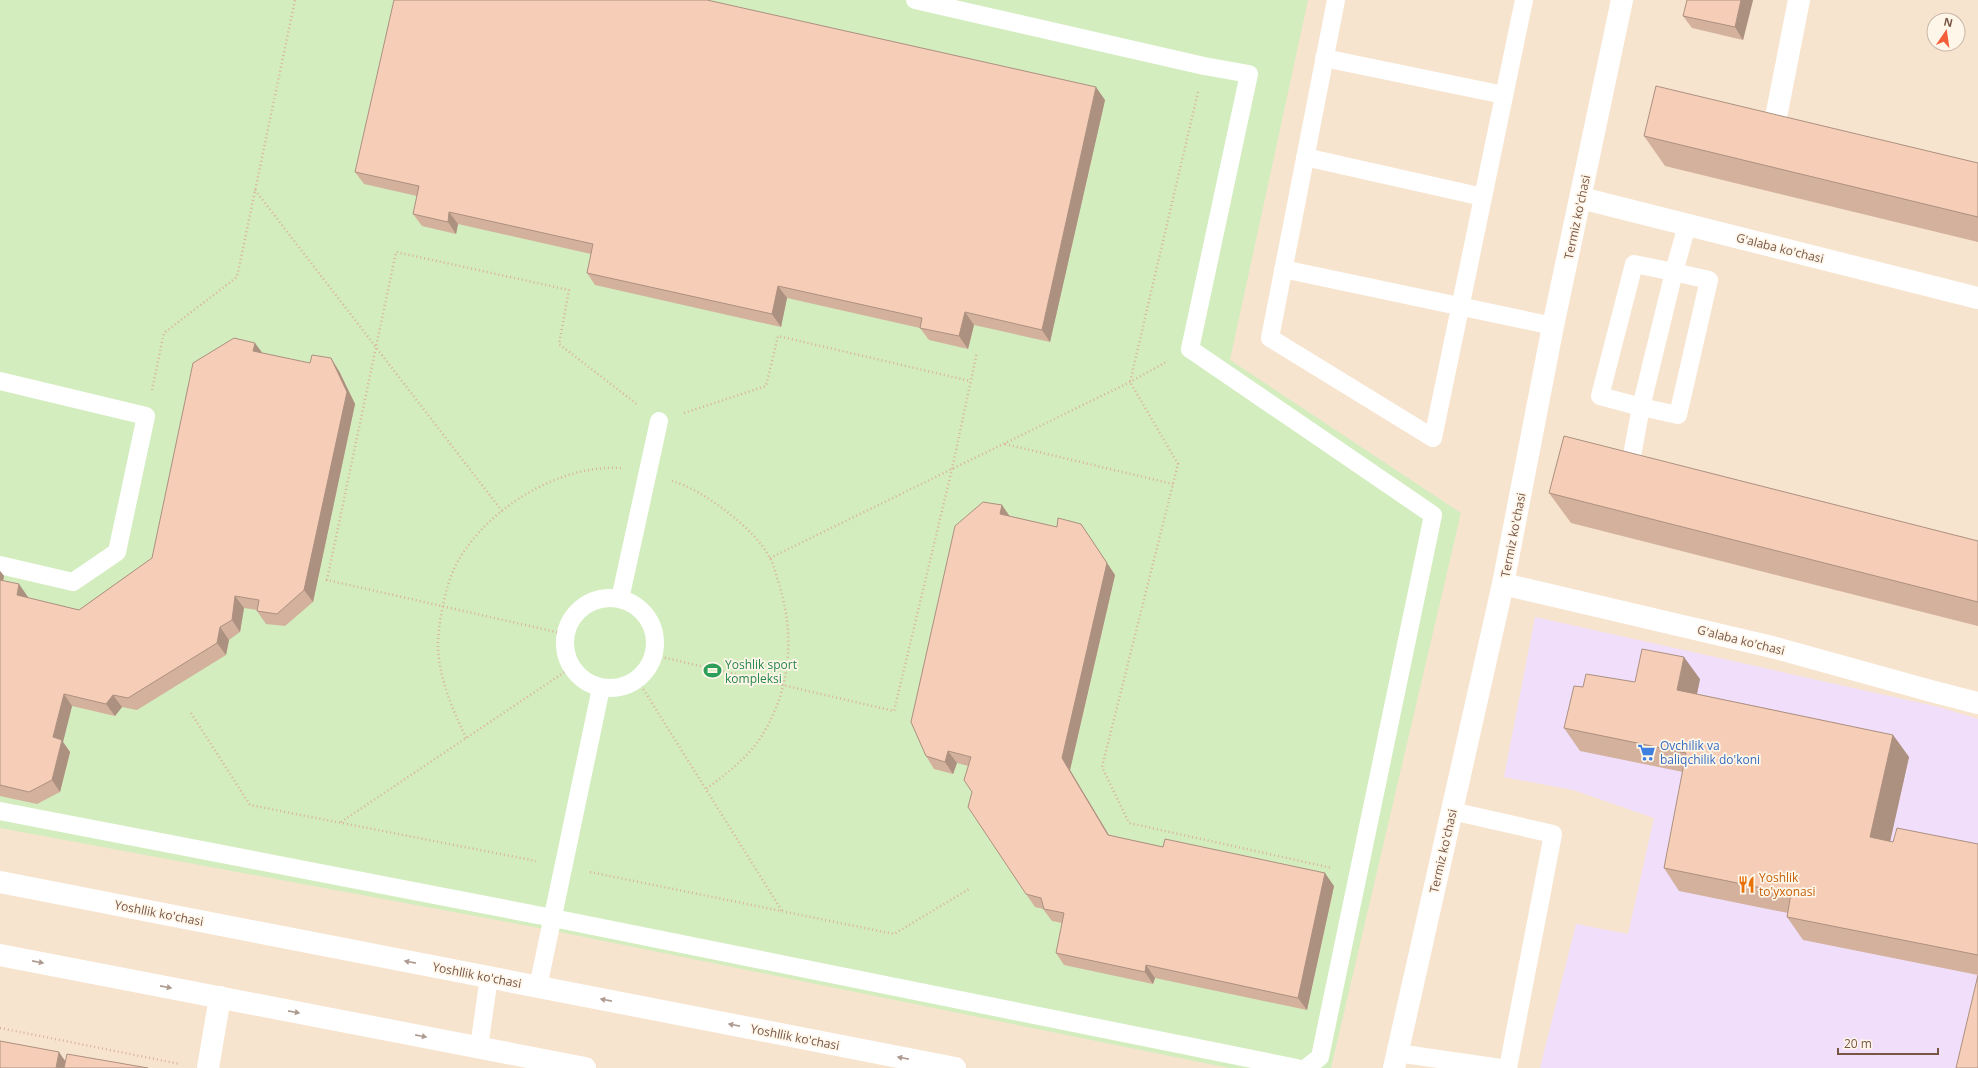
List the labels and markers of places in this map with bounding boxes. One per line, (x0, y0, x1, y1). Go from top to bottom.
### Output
place label: Yoshlik sport kompleksi (725, 656, 797, 687)
sports icon: Yoshlik sport kompleksi (702, 661, 722, 681)
place label: Ovchilik va baliqchilik do'koni (1660, 737, 1760, 768)
supermarket icon: Ovchilik va baliqchilik do'koni (1637, 742, 1657, 762)
place label: Yoshlik to'yxonasi (1759, 869, 1815, 900)
restaurant icon: Yoshlik to'yxonasi (1736, 874, 1756, 894)

